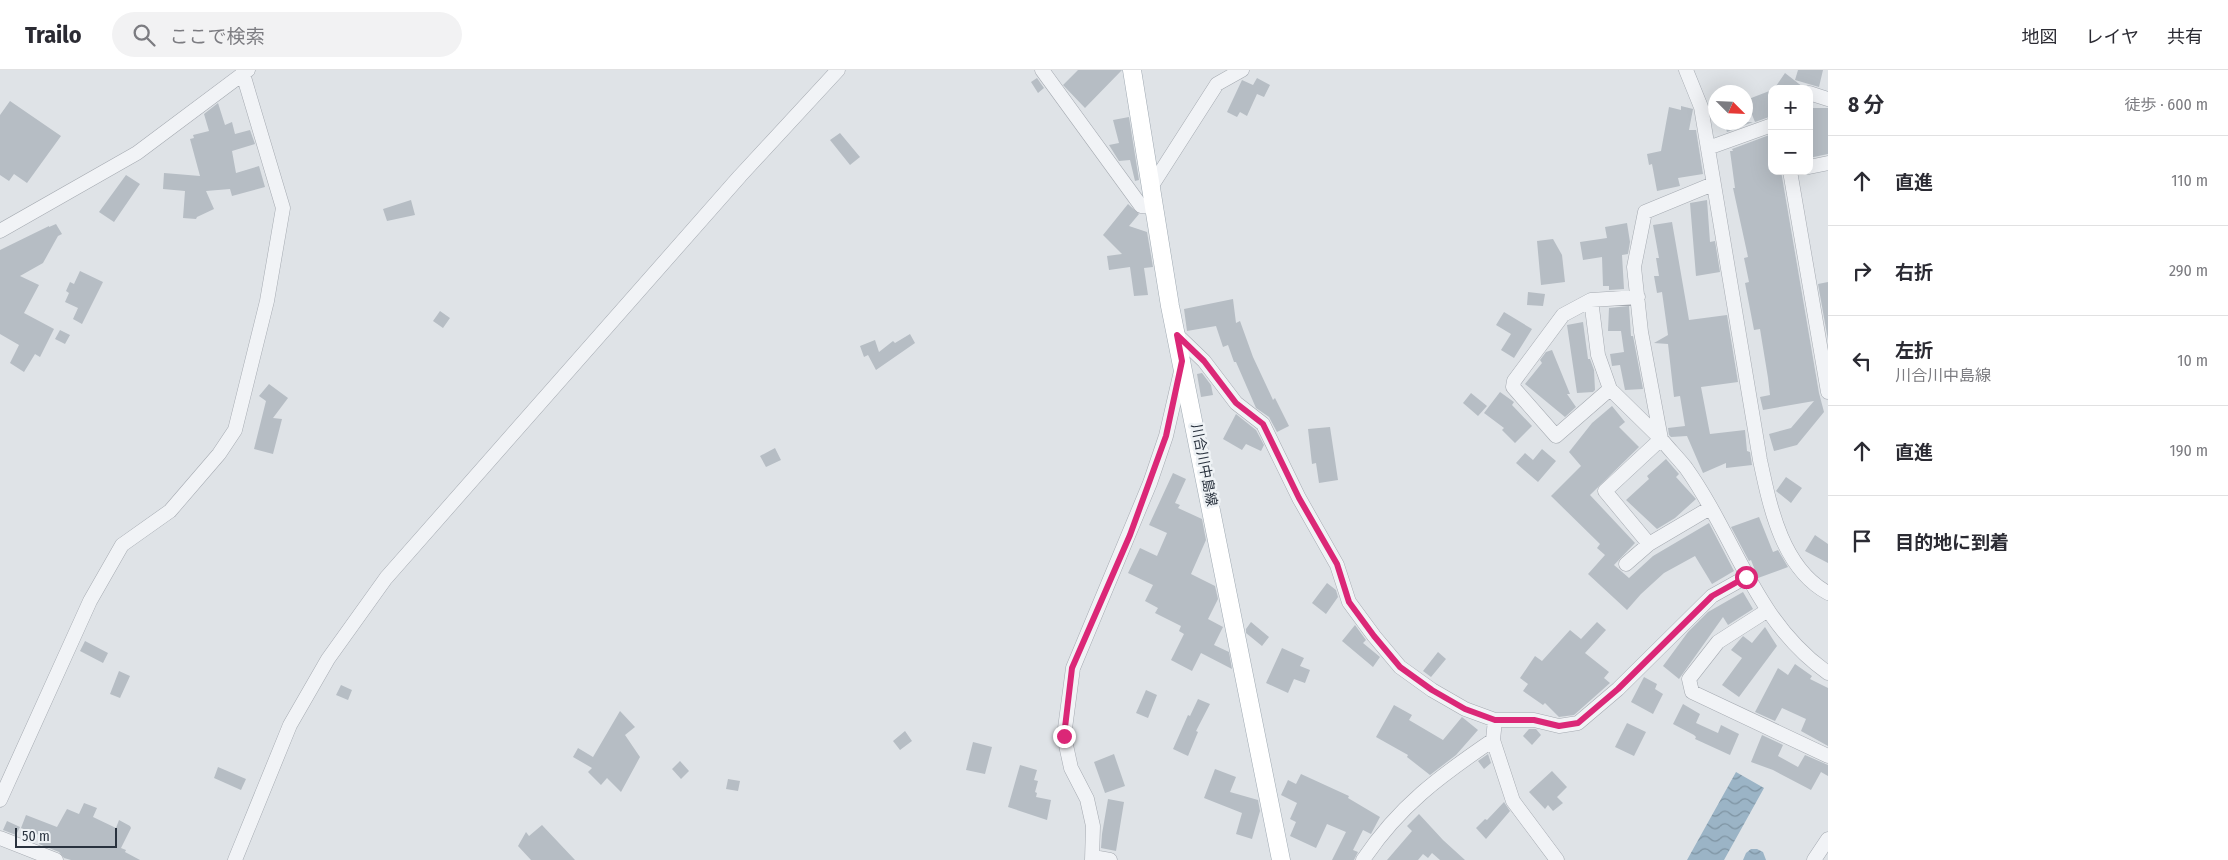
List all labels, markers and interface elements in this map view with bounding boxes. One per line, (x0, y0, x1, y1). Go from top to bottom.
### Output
search box (112, 12, 462, 57)
text: Trailo (25, 21, 82, 49)
icon: search (130, 21, 158, 49)
text: ここで検索 (170, 25, 265, 48)
text: 地図 (2022, 26, 2058, 48)
text: レイヤ (2086, 26, 2139, 48)
text: 共有 (2167, 26, 2203, 48)
north arrow (1708, 85, 1753, 130)
map controls (1768, 85, 1813, 175)
button: + (1768, 85, 1813, 130)
text: 8 分 (1848, 92, 1884, 118)
text: 徒歩 · 600 m (2124, 95, 2208, 114)
button: − (1768, 130, 1813, 175)
icon: ahead (1848, 167, 1876, 195)
text: 直進 (1895, 171, 1933, 194)
text: 110 m (2171, 171, 2208, 190)
icon: right (1848, 257, 1876, 285)
text: 右折 (1895, 261, 1933, 284)
text: 290 m (2169, 261, 2208, 280)
text: 左折 (1895, 339, 1933, 362)
icon: left (1848, 347, 1876, 375)
text: 10 m (2177, 351, 2208, 370)
text: 川合川中島線 (1895, 366, 1991, 385)
street label: 川合川中島線 (1188, 422, 1220, 508)
icon: ahead (1848, 437, 1876, 465)
text: 直進 (1895, 441, 1933, 464)
text: 190 m (2170, 441, 2208, 460)
icon: arrive (1848, 527, 1876, 555)
text: 目的地に到着 (1895, 531, 2009, 554)
route start (1735, 566, 1758, 589)
route end (1053, 725, 1076, 748)
scale bar (15, 825, 118, 848)
text: 50 m (22, 828, 50, 845)

